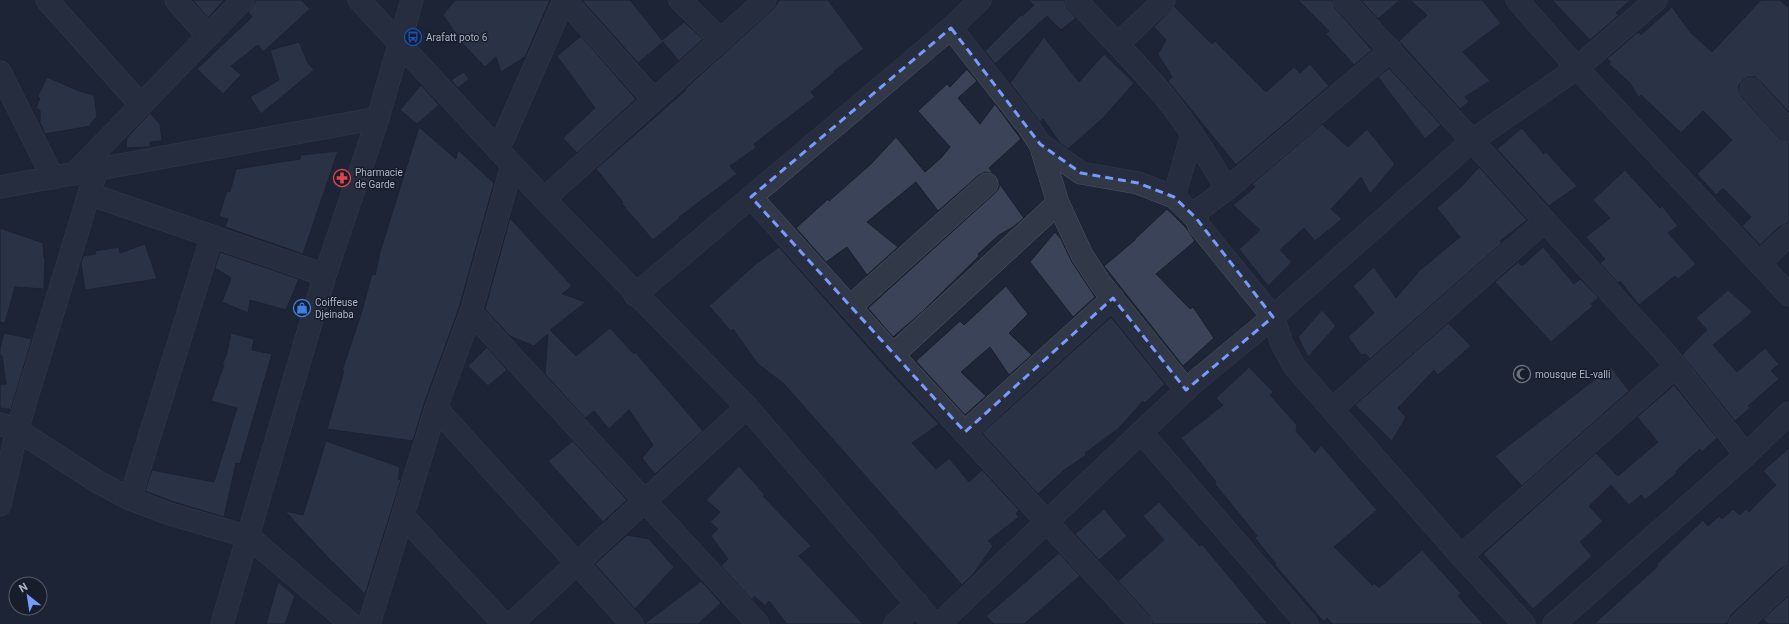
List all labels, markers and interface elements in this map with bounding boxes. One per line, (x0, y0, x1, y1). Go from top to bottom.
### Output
bus stop icon: Arafatt poto 6 (403, 27, 423, 47)
place label: Arafatt poto 6 (426, 32, 488, 43)
place label: Pharmacie de Garde (355, 167, 403, 190)
pharmacy icon: Pharmacie de Garde (332, 168, 352, 188)
place label: Coiffeuse Djeinaba (315, 297, 358, 320)
shop icon: Coiffeuse Djeinaba (292, 298, 312, 318)
mosque icon: mousque EL-valli (1512, 364, 1532, 384)
place label: mousque EL-valli (1535, 369, 1610, 380)
north arrow (8, 576, 48, 616)
text: N (17, 580, 30, 595)

